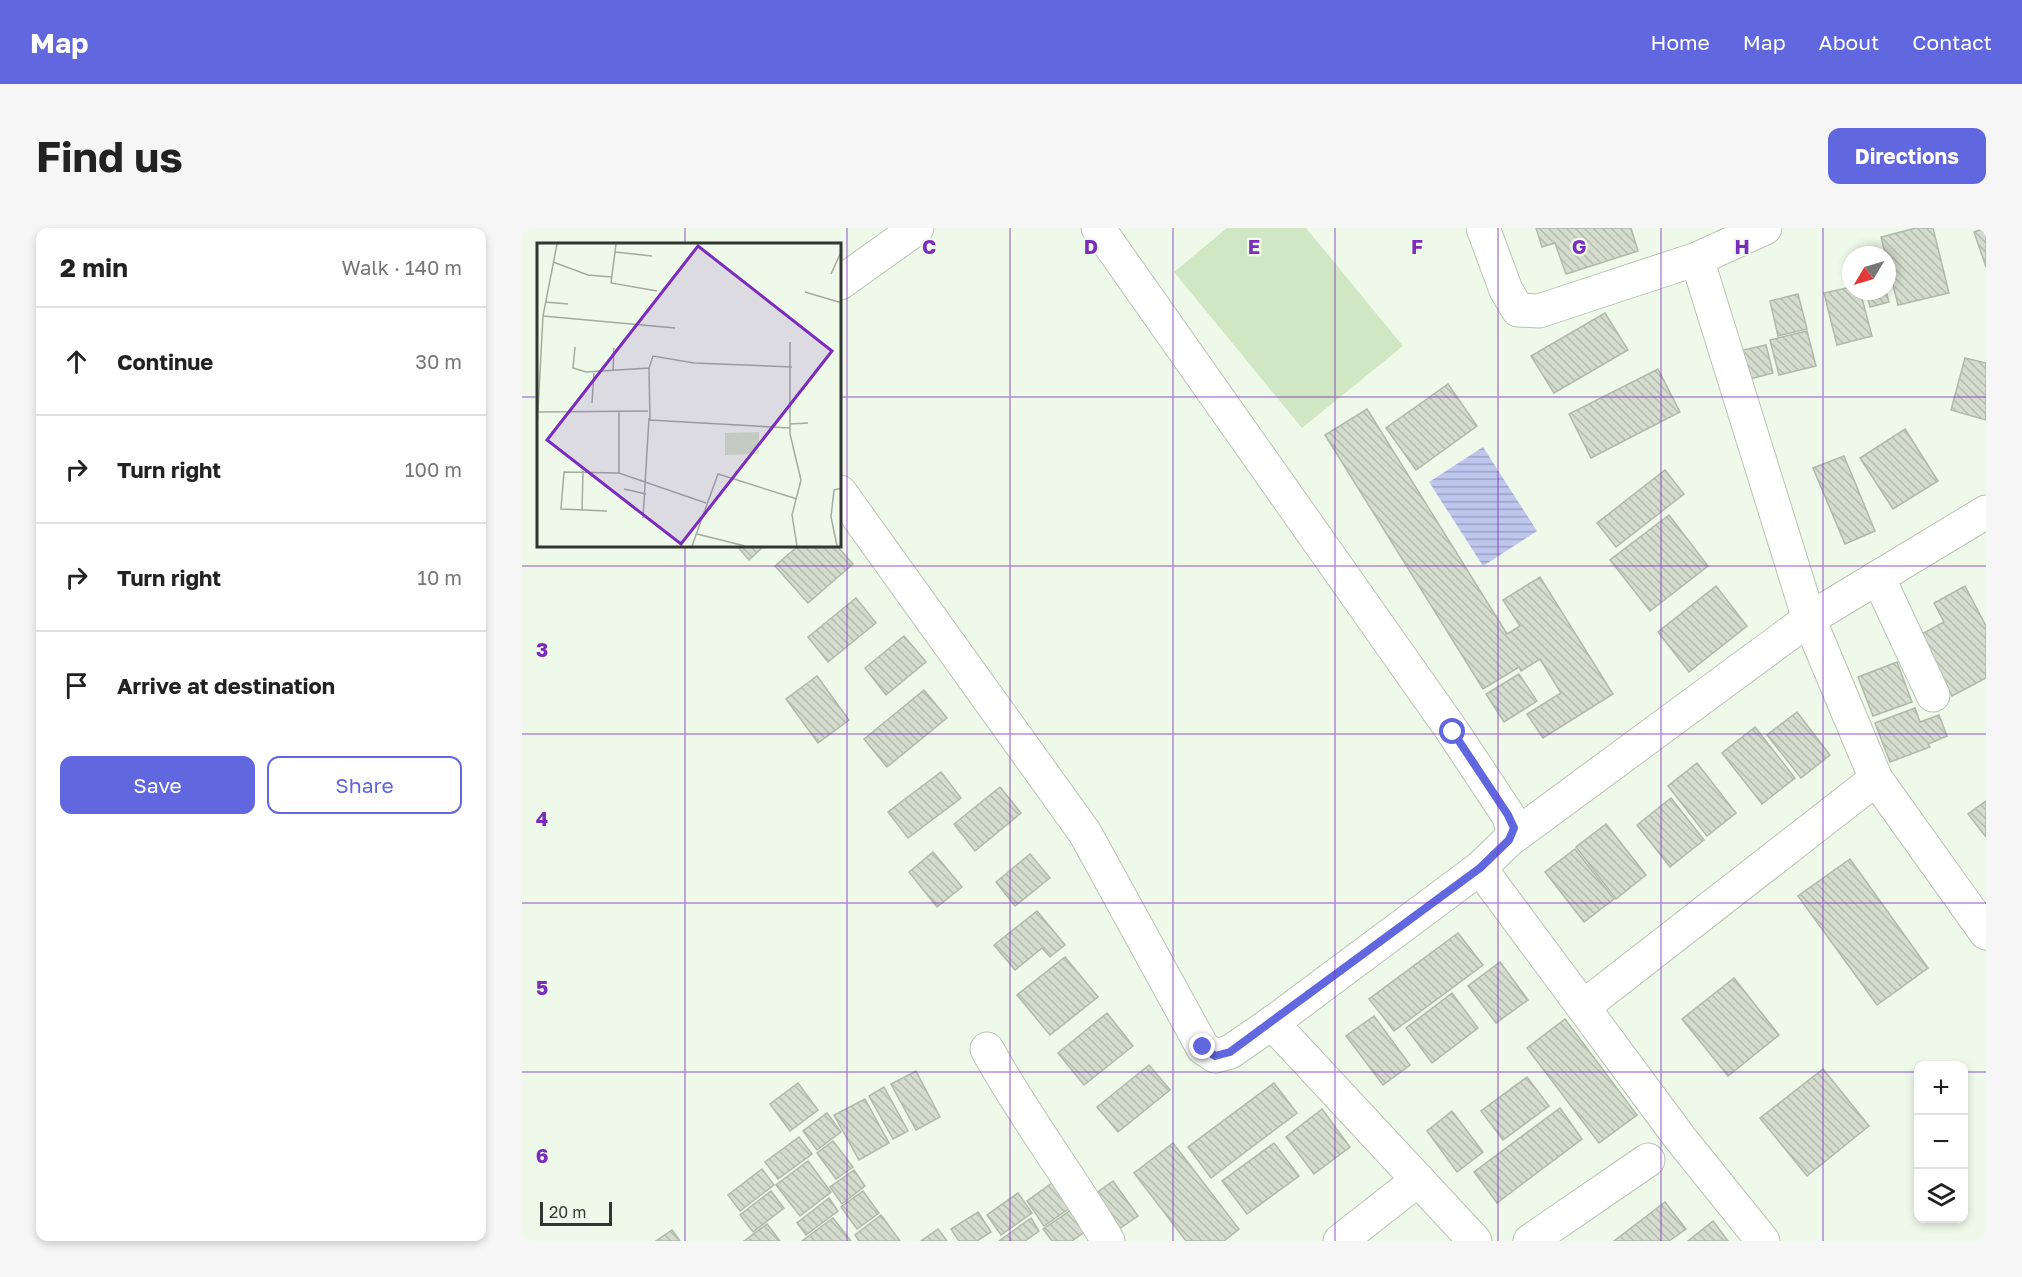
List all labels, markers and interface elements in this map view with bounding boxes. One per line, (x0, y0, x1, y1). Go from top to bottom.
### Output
text: Map (30, 26, 88, 59)
text: Home (1650, 29, 1710, 55)
text: Map (1743, 29, 1786, 55)
text: About (1819, 29, 1879, 55)
text: Contact (1912, 29, 1992, 55)
button: Directions (1828, 128, 1986, 184)
text: Find us (36, 131, 183, 181)
text: C (922, 234, 936, 258)
text: D (1084, 234, 1098, 258)
text: E (1248, 234, 1260, 258)
text: F (1411, 234, 1423, 258)
text: G (1572, 234, 1586, 258)
text: H (1734, 234, 1750, 258)
inset map (537, 243, 842, 548)
north arrow (1842, 246, 1896, 300)
text: 2 min (60, 252, 128, 283)
text: Walk · 140 m (342, 255, 462, 279)
icon: ahead (60, 345, 93, 378)
text: Continue (117, 348, 213, 375)
text: 30 m (415, 349, 462, 373)
icon: right (60, 453, 93, 486)
text: Turn right (117, 456, 221, 483)
text: 100 m (405, 457, 462, 481)
icon: right (60, 561, 93, 594)
text: Turn right (117, 564, 221, 591)
text: 10 m (417, 565, 462, 589)
text: 3 (536, 637, 548, 661)
icon: arrive (60, 669, 93, 702)
text: Arrive at destination (117, 672, 335, 699)
route start (1439, 718, 1465, 744)
button: Save (60, 756, 255, 814)
button: Share (267, 756, 462, 814)
text: 4 (536, 806, 548, 830)
text: 5 (536, 975, 548, 999)
route end (1189, 1033, 1215, 1059)
map controls (1914, 1061, 1968, 1223)
button: + (1914, 1061, 1968, 1115)
button: − (1914, 1115, 1968, 1169)
text: 6 (536, 1143, 548, 1167)
button: layers (1914, 1169, 1968, 1223)
scale bar (540, 1199, 612, 1226)
text: 20 m (549, 1202, 586, 1222)

